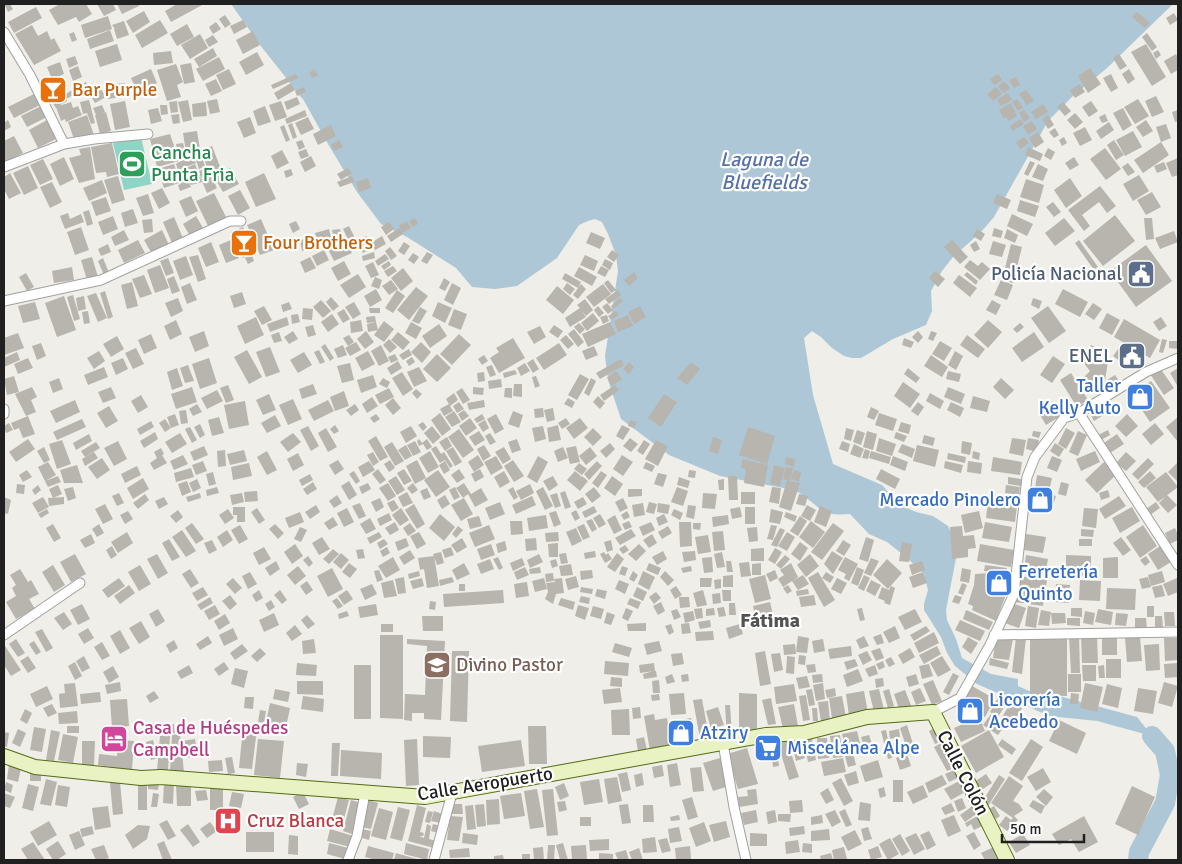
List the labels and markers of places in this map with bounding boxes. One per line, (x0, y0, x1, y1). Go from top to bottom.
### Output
bar icon: Bar Purple (38, 75, 68, 105)
place label: Bar Purple (72, 78, 157, 102)
place label: Cancha Punta Fria (151, 141, 234, 187)
sports icon: Cancha Punta Fria (117, 149, 147, 179)
bar icon: Four Brothers (229, 228, 259, 258)
place label: Four Brothers (263, 231, 373, 255)
public building icon: Policía Nacional (1126, 259, 1156, 289)
place label: Policía Nacional (991, 262, 1122, 286)
public building icon: ENEL (1117, 341, 1147, 371)
place label: ENEL (1069, 344, 1113, 368)
place label: Taller Kelly Auto (1039, 374, 1121, 420)
shop icon: Taller Kelly Auto (1125, 382, 1155, 412)
shop icon: Mercado Pinolero (1025, 485, 1055, 515)
place label: Mercado Pinolero (879, 488, 1021, 512)
place label: Ferretería Quinto (1018, 560, 1098, 606)
shop icon: Ferretería Quinto (984, 568, 1014, 598)
school or university icon: Divino Pastor (422, 650, 452, 680)
place label: Divino Pastor (456, 653, 563, 677)
place label: Licorería Acebedo (989, 688, 1061, 734)
shop icon: Licorería Acebedo (955, 696, 985, 726)
place label: Casa de Huéspedes Campbell (133, 716, 288, 762)
shop icon: Atziry (666, 718, 696, 748)
place label: Atziry (700, 721, 748, 745)
hotel icon: Casa de Huéspedes Campbell (99, 724, 129, 754)
supermarket icon: Miscelánea Alpe (753, 733, 783, 763)
place label: Miscelánea Alpe (787, 736, 920, 760)
hospital icon: Cruz Blanca (213, 806, 243, 836)
place label: Cruz Blanca (247, 809, 344, 833)

